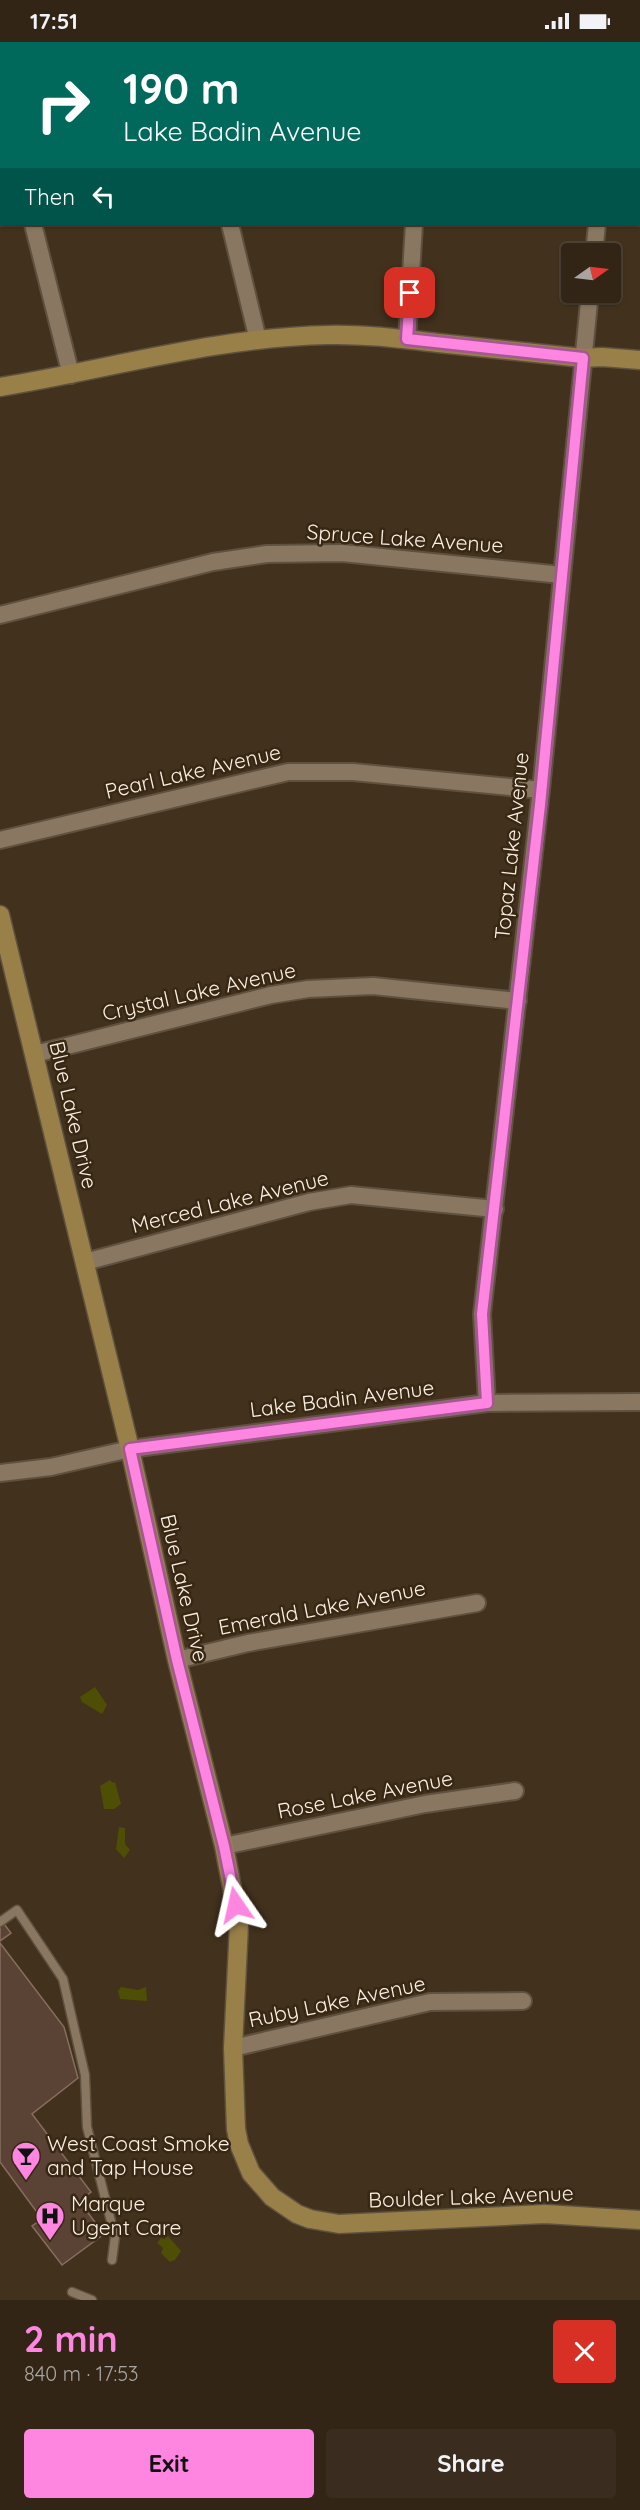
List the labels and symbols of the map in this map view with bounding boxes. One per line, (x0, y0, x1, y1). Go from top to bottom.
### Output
north arrow (561, 243, 621, 303)
pin (384, 267, 435, 318)
street label: Spruce Lake Avenue (306, 518, 504, 558)
street label: Pearl Lake Avenue (102, 738, 283, 804)
street label: Topaz Lake Avenue (488, 751, 534, 941)
street label: Crystal Lake Avenue (99, 956, 298, 1026)
street label: Blue Lake Drive (44, 1038, 104, 1191)
street label: Merced Lake Avenue (129, 1164, 331, 1238)
street label: Lake Badin Avenue (248, 1374, 436, 1422)
street label: Blue Lake Drive (155, 1511, 215, 1664)
street label: Emerald Lake Avenue (216, 1574, 428, 1640)
street label: Rose Lake Avenue (275, 1764, 455, 1824)
position arrow (204, 1873, 268, 1937)
street label: Ruby Lake Avenue (246, 1970, 428, 2032)
place label: West Coast Smoke and Tap House (47, 2130, 230, 2180)
bar icon: West Coast Smoke and Tap House (10, 2140, 42, 2182)
street label: Boulder Lake Avenue (368, 2179, 574, 2213)
place label: Marque Ugent Care (71, 2190, 181, 2240)
hospital icon: Marque Ugent Care (34, 2200, 66, 2242)

